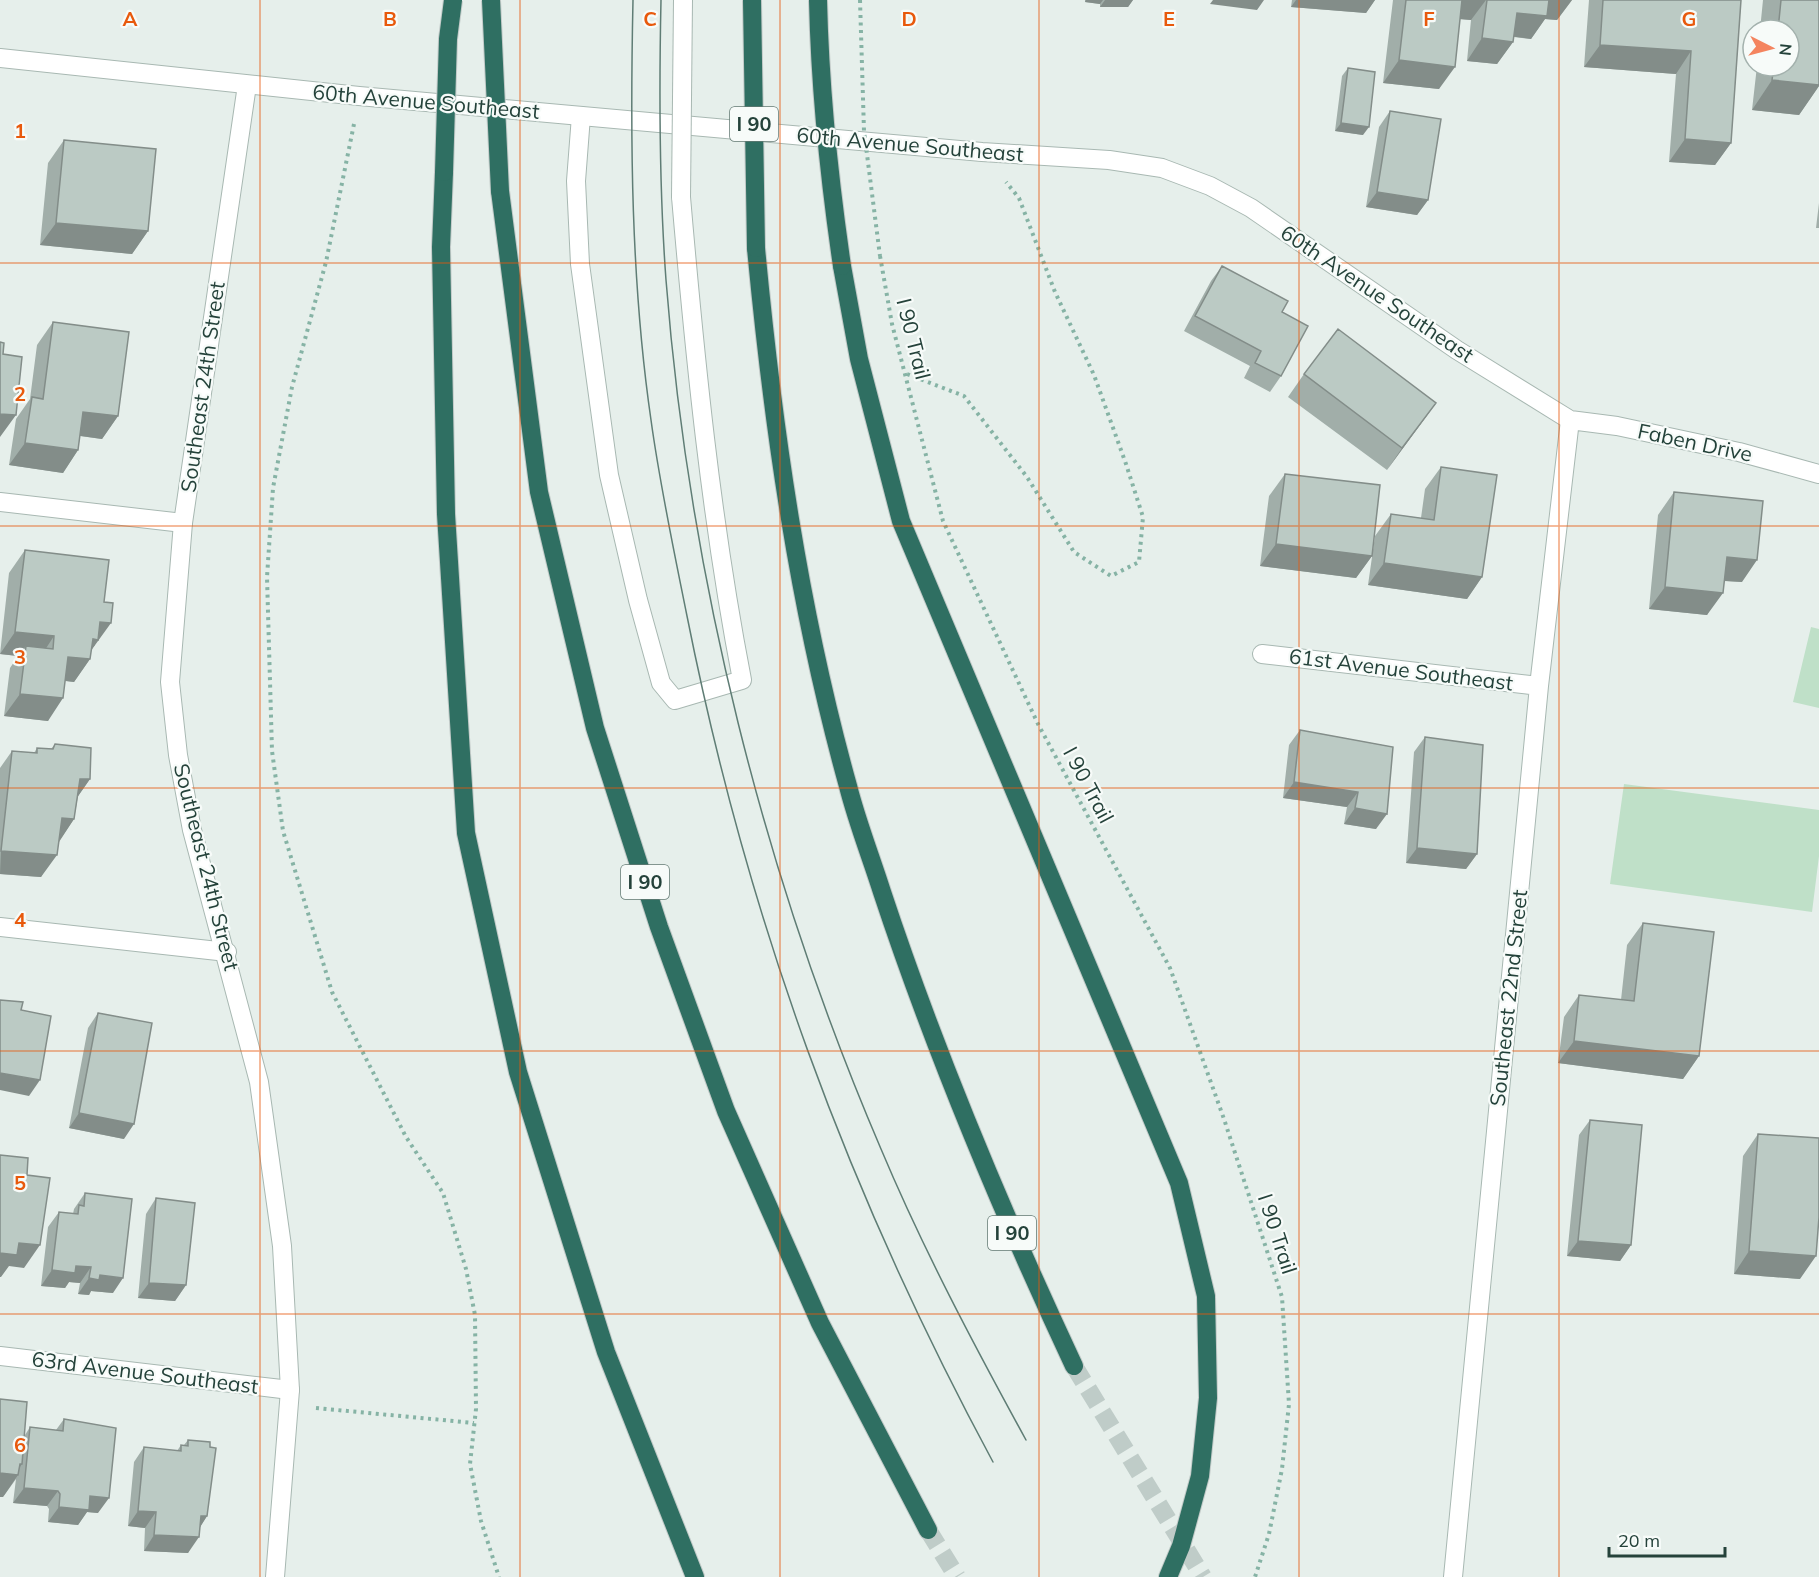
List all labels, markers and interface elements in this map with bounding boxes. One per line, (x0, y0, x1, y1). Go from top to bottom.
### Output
text: A (123, 6, 138, 31)
text: B (383, 6, 397, 31)
text: C (643, 6, 657, 31)
text: D (901, 6, 917, 31)
text: E (1163, 6, 1175, 31)
text: F (1423, 6, 1435, 31)
text: G (1682, 6, 1696, 31)
north arrow (1741, 18, 1801, 78)
text: N (1775, 43, 1796, 57)
street label: 60th Avenue Southeast (312, 78, 541, 124)
road number: I 90 (730, 107, 778, 141)
text: 1 (14, 118, 26, 143)
street label: 60th Avenue Southeast (796, 121, 1025, 167)
street label: 60th Avenue Southeast (1276, 219, 1479, 368)
street label: Southeast 24th Street (174, 280, 230, 494)
street label: I 90 Trail (891, 295, 937, 382)
text: 2 (14, 381, 26, 406)
street label: Faben Drive (1636, 417, 1755, 467)
street label: 61st Avenue Southeast (1288, 642, 1515, 696)
text: 3 (14, 644, 26, 669)
street label: I 90 Trail (1058, 742, 1120, 827)
street label: Southeast 24th Street (169, 761, 245, 973)
road number: I 90 (621, 865, 669, 899)
street label: Southeast 22nd Street (1484, 888, 1532, 1107)
text: 4 (14, 907, 26, 932)
text: 5 (14, 1170, 26, 1195)
street label: I 90 Trail (1253, 1190, 1303, 1277)
road number: I 90 (988, 1216, 1036, 1250)
street label: 63rd Avenue Southeast (30, 1345, 260, 1399)
text: 6 (14, 1432, 26, 1457)
scale bar (1609, 1520, 1724, 1558)
text: 20 m (1618, 1529, 1660, 1552)

